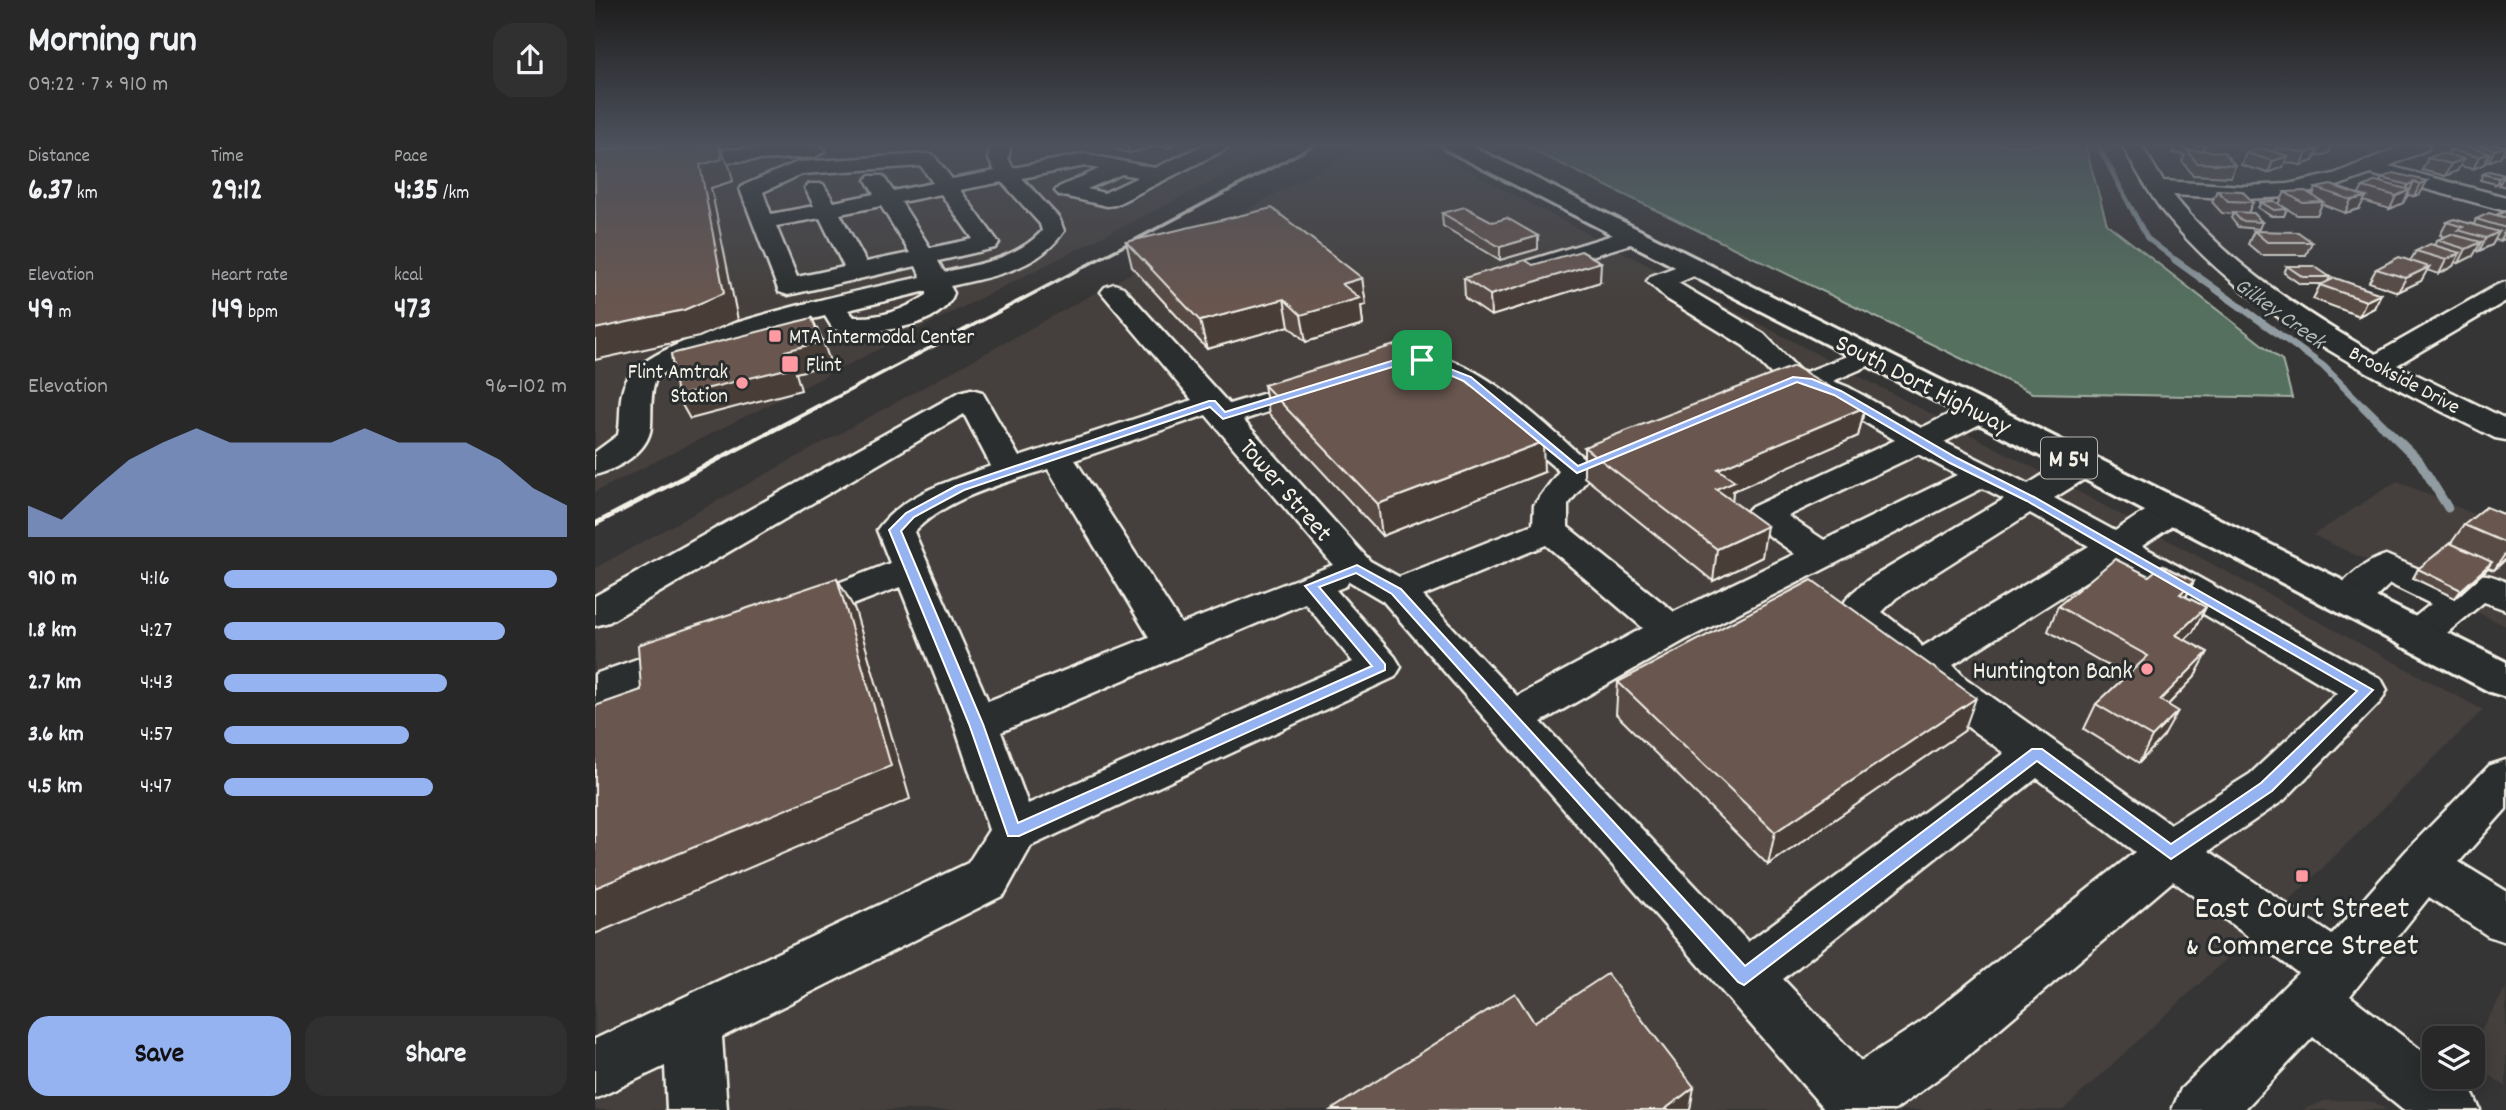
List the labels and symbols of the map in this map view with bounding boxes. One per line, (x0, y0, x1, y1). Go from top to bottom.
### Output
water label: Gilkey Creek (2227, 271, 2333, 361)
place label: MTA Intermodal Center (789, 324, 975, 354)
street label: South Dort Highway (1828, 326, 2017, 447)
marker: MTA Intermodal Center (767, 328, 783, 344)
pin (1392, 330, 1452, 390)
street label: Brookside Drive (2343, 340, 2465, 424)
place label: Flint (806, 352, 842, 382)
marker: Flint (780, 354, 800, 374)
place label: Flint Amtrak Station (628, 359, 728, 413)
marker: Flint Amtrak Station (734, 375, 750, 391)
street label: Tower Street (1229, 431, 1340, 552)
road number: M 54 (2041, 438, 2097, 478)
place label: Huntington Bank (1972, 654, 2133, 691)
marker: Huntington Bank (2139, 661, 2155, 677)
marker: East Court Street & Commerce Street (2294, 868, 2310, 884)
place label: East Court Street & Commerce Street (2185, 888, 2419, 971)

